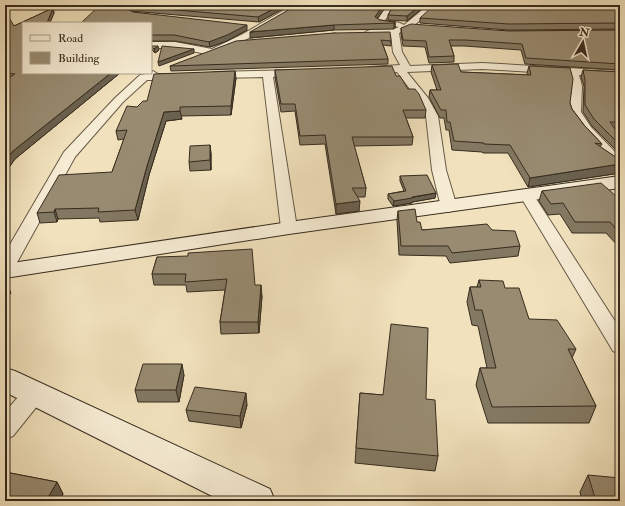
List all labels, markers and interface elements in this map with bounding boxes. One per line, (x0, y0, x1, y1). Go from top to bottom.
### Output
legend (22, 22, 152, 74)
north arrow (563, 22, 603, 62)
text: N (578, 25, 591, 40)
text: Road (58, 31, 83, 46)
text: Building (58, 51, 101, 66)

